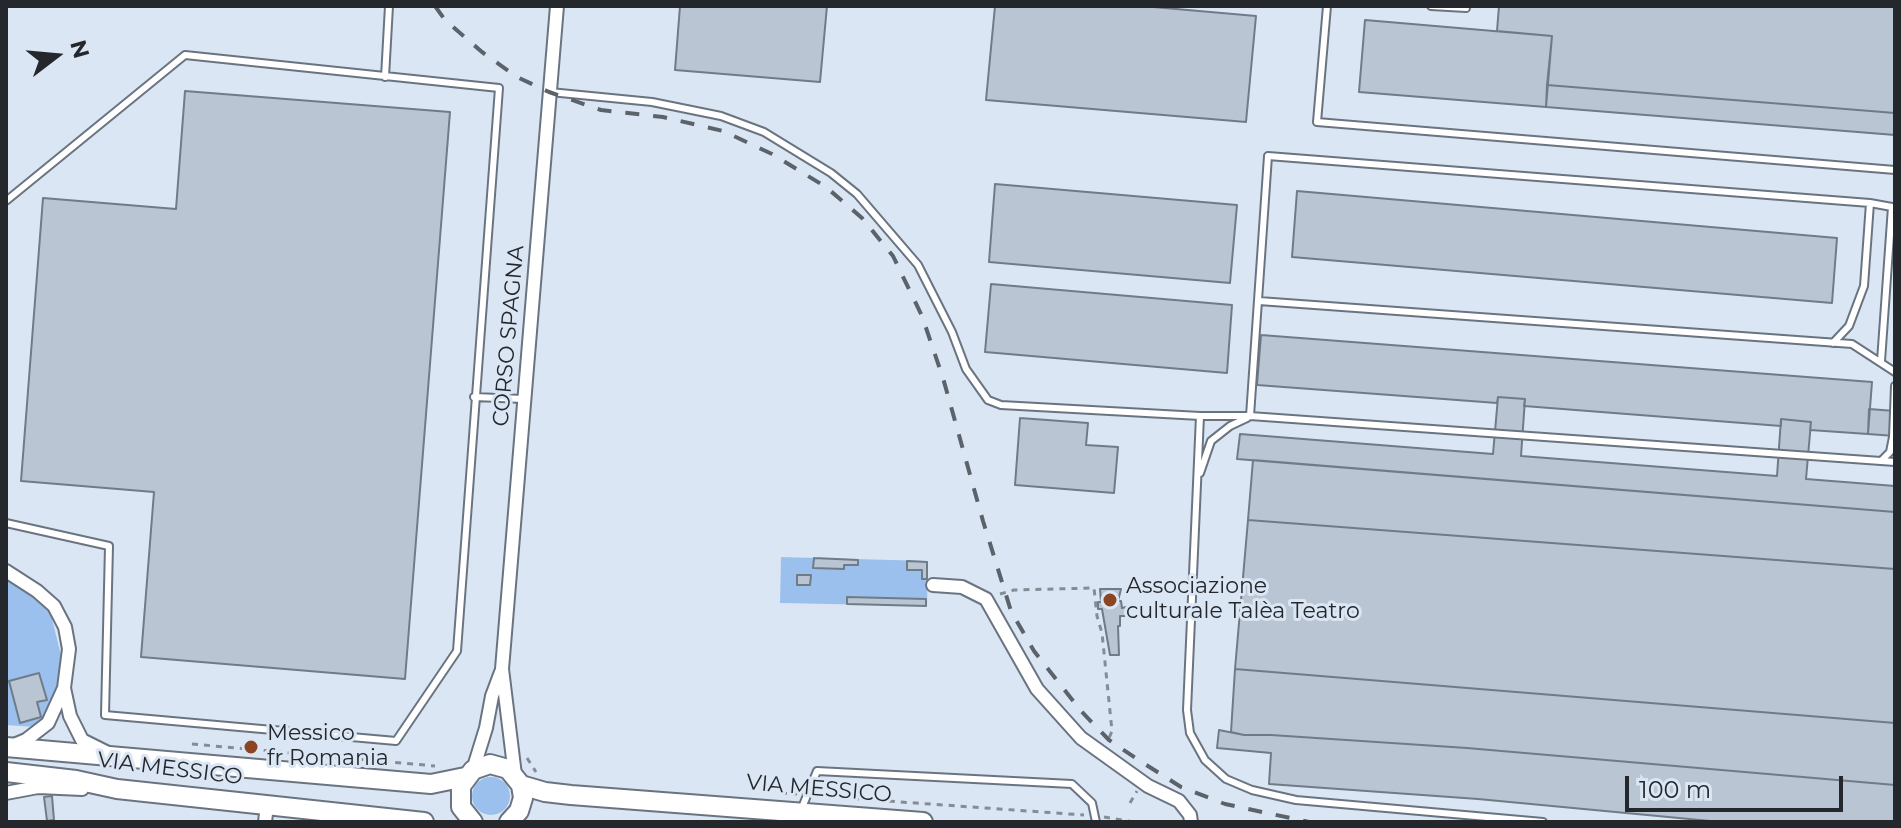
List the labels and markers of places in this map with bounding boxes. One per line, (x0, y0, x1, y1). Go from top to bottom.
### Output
place label: Associazione culturale Talèa Teatro (1126, 574, 1360, 626)
marker: Associazione culturale Talèa Teatro (1101, 591, 1119, 609)
place label: Messico fr Romania (267, 721, 389, 772)
marker: Messico fr Romania (242, 738, 260, 756)

